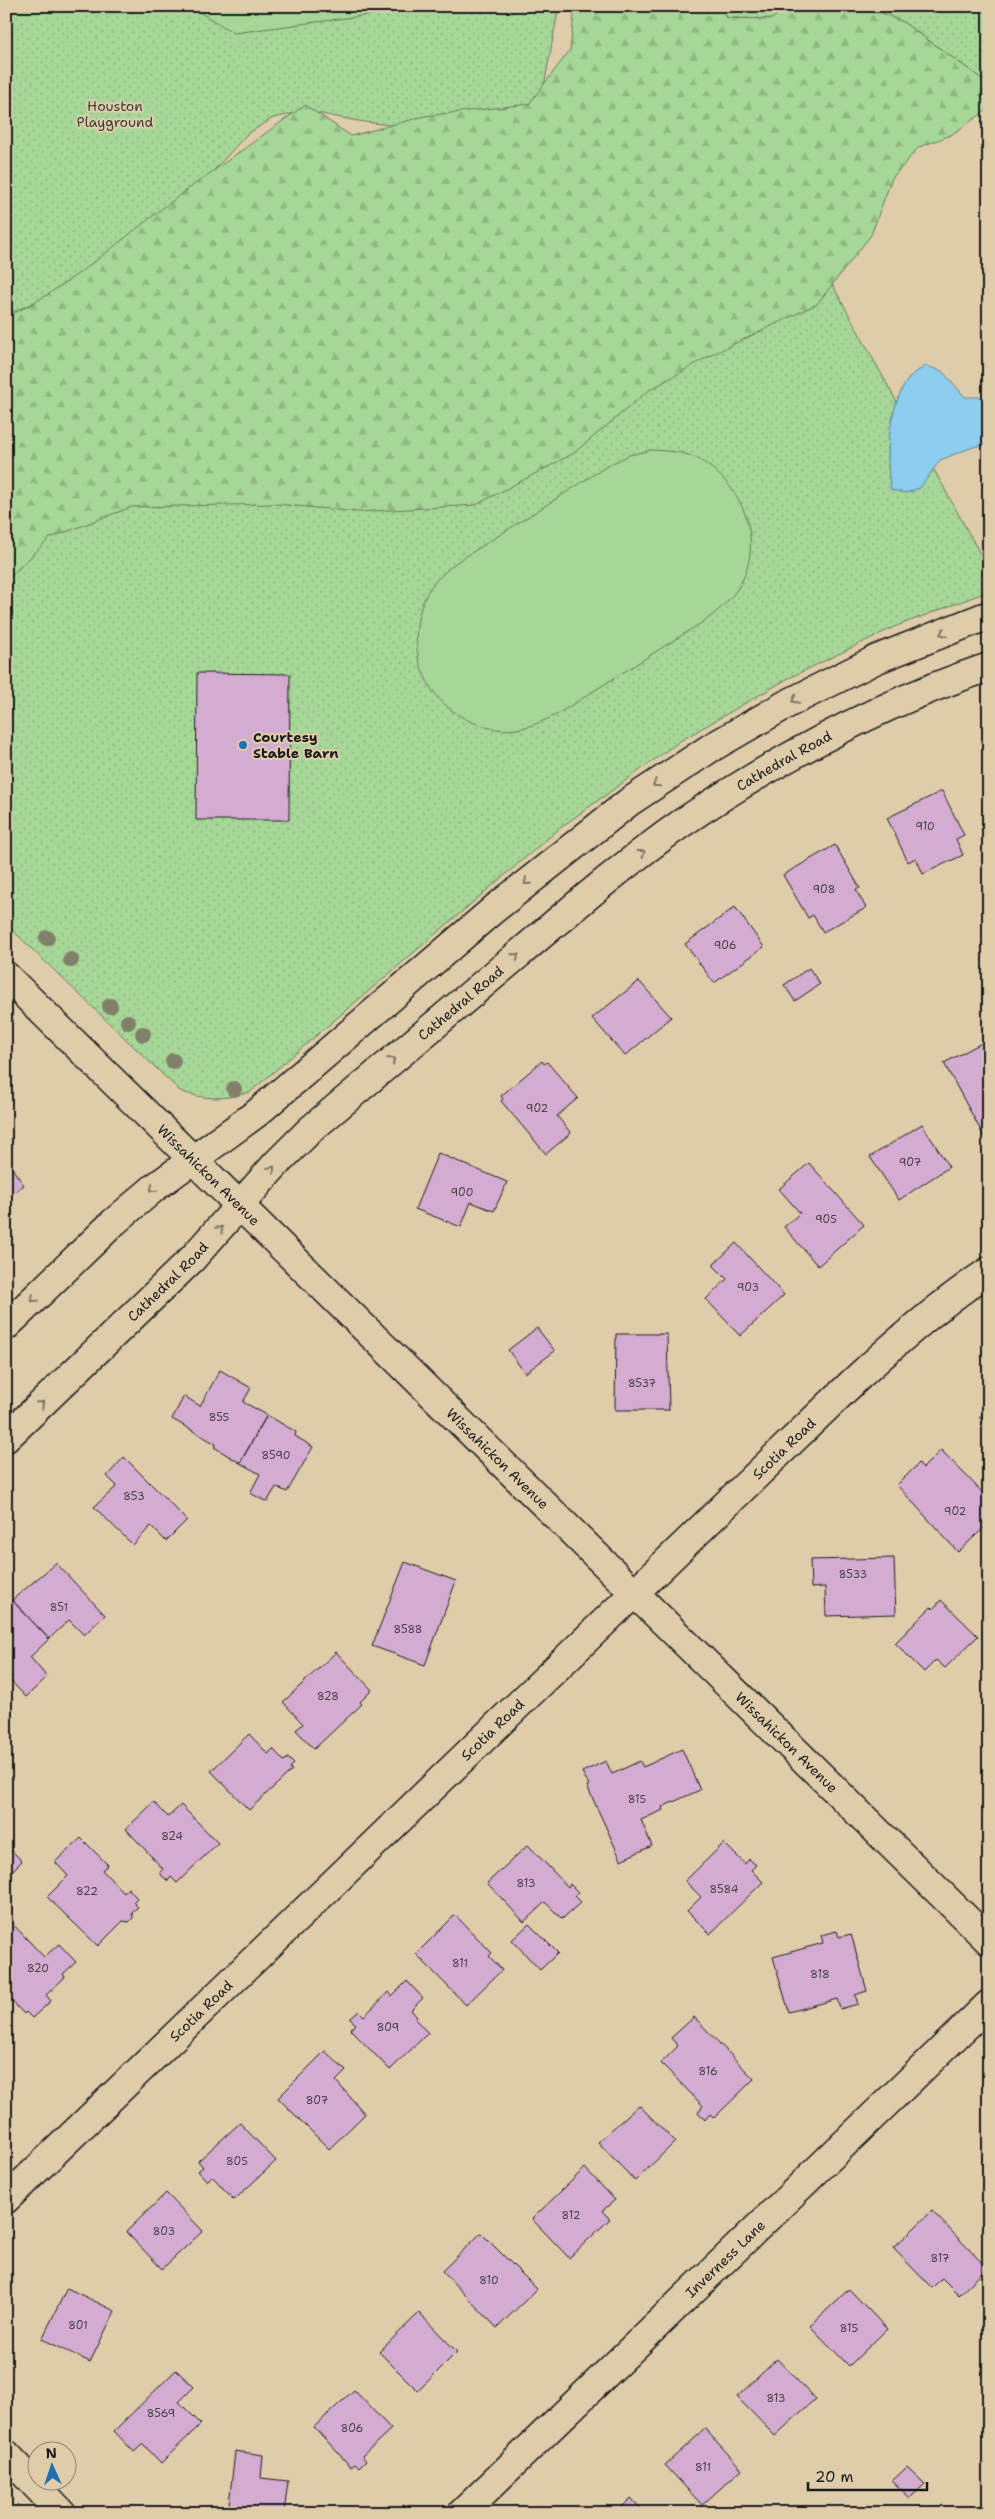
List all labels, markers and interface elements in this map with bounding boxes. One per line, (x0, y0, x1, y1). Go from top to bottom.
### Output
park label: Houston Playground (77, 97, 154, 131)
one-way arrow (939, 627, 948, 637)
one-way arrow (792, 694, 801, 704)
street label: Cathedral Road (733, 727, 835, 795)
place label: Courtesy Stable Barn (253, 728, 338, 762)
marker: Courtesy Stable Barn (237, 739, 249, 751)
one-way arrow (653, 778, 662, 787)
house number: 910 (915, 819, 935, 834)
one-way arrow (636, 850, 646, 859)
one-way arrow (524, 877, 533, 885)
house number: 908 (813, 882, 835, 897)
house number: 906 (714, 938, 736, 953)
one-way arrow (511, 952, 520, 961)
street label: Cathedral Road (414, 962, 507, 1044)
one-way arrow (386, 1058, 395, 1066)
house number: 902 (526, 1101, 548, 1116)
street label: Wissahickon Avenue (154, 1121, 264, 1229)
house number: 907 (899, 1155, 921, 1170)
one-way arrow (266, 1166, 274, 1175)
one-way arrow (150, 1183, 159, 1192)
house number: 900 (451, 1185, 473, 1200)
house number: 905 (815, 1212, 837, 1227)
one-way arrow (214, 1226, 223, 1235)
street label: Cathedral Road (124, 1238, 212, 1325)
house number: 903 (737, 1280, 759, 1295)
one-way arrow (31, 1293, 40, 1302)
house number: 8537 (628, 1376, 656, 1391)
one-way arrow (36, 1401, 45, 1410)
street label: Wissahickon Avenue (443, 1404, 553, 1513)
house number: 855 (209, 1410, 230, 1425)
street label: Scotia Road (749, 1414, 820, 1483)
house number: 8590 (262, 1448, 290, 1463)
house number: 853 (123, 1489, 145, 1504)
house number: 902 (944, 1504, 966, 1519)
house number: 8533 (839, 1567, 867, 1582)
house number: 851 (50, 1600, 68, 1615)
house number: 8588 (393, 1622, 423, 1637)
street label: Wissahickon Avenue (732, 1688, 842, 1797)
house number: 828 (317, 1689, 339, 1704)
street label: Scotia Road (457, 1695, 528, 1764)
house number: 815 (628, 1792, 646, 1807)
house number: 824 (161, 1829, 183, 1844)
house number: 813 (516, 1876, 536, 1891)
house number: 8584 (710, 1882, 739, 1897)
house number: 822 (76, 1884, 98, 1899)
house number: 811 (452, 1956, 468, 1971)
house number: 820 (27, 1961, 49, 1976)
house number: 818 (810, 1967, 830, 1982)
street label: Scotia Road (166, 1976, 237, 2045)
house number: 809 (377, 2020, 399, 2035)
house number: 816 (698, 2064, 718, 2079)
house number: 807 (306, 2093, 328, 2108)
house number: 805 (226, 2154, 248, 2169)
house number: 812 (562, 2208, 581, 2223)
street label: Inverness Lane (682, 2216, 769, 2301)
house number: 803 (153, 2224, 175, 2239)
house number: 817 (931, 2251, 950, 2266)
house number: 810 (479, 2273, 499, 2288)
house number: 801 (68, 2318, 88, 2333)
house number: 815 (840, 2321, 858, 2336)
house number: 813 (766, 2391, 786, 2406)
house number: 8569 (147, 2406, 175, 2421)
house number: 806 (341, 2421, 363, 2436)
north arrow (28, 2442, 78, 2492)
text: N (45, 2444, 57, 2462)
scale bar (808, 2459, 926, 2491)
house number: 811 (695, 2460, 711, 2475)
text: 20 m (815, 2467, 854, 2487)

